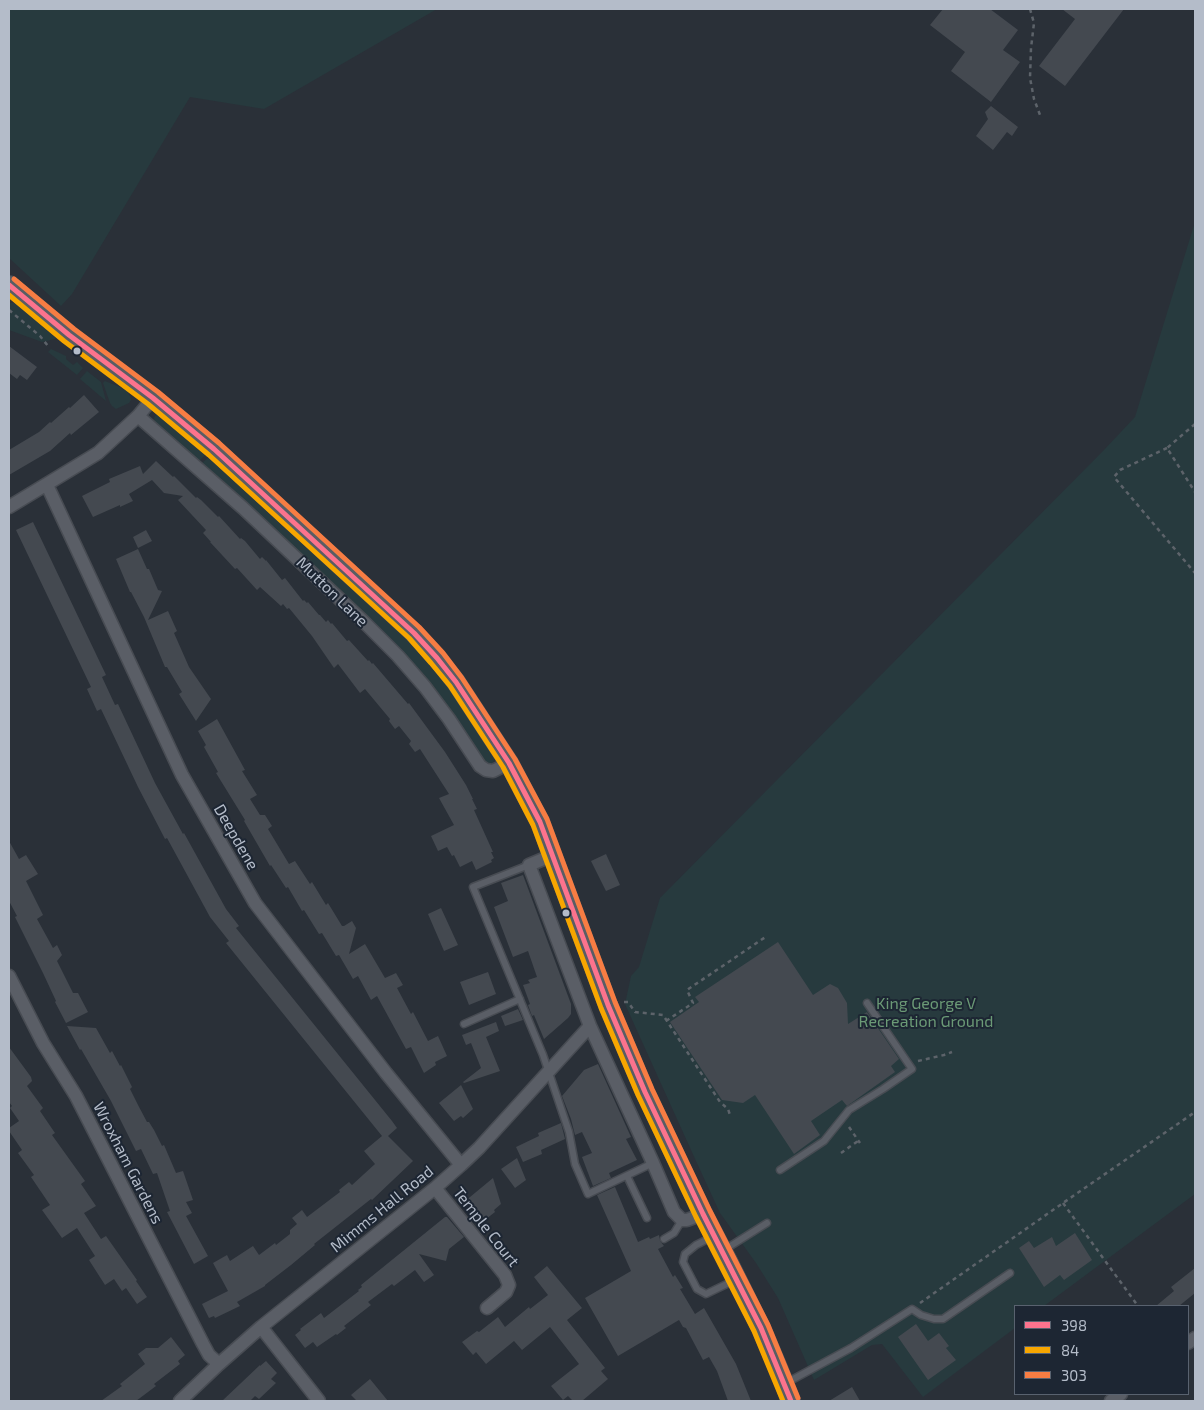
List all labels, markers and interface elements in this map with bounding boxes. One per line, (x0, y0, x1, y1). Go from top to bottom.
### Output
unlabelled marker (72, 346, 82, 356)
street label: Mutton Lane (292, 553, 372, 631)
street label: Deepdene (210, 801, 262, 873)
unlabelled marker (561, 908, 571, 918)
park label: King George V Recreation Ground (859, 994, 993, 1032)
street label: Wroxham Gardens (89, 1099, 167, 1227)
street label: Mimms Hall Road (327, 1162, 437, 1256)
street label: Temple Court (449, 1183, 523, 1271)
legend (1014, 1305, 1189, 1395)
text: 398 (1061, 1316, 1087, 1334)
text: 84 (1061, 1341, 1079, 1359)
text: 303 (1061, 1366, 1087, 1384)

